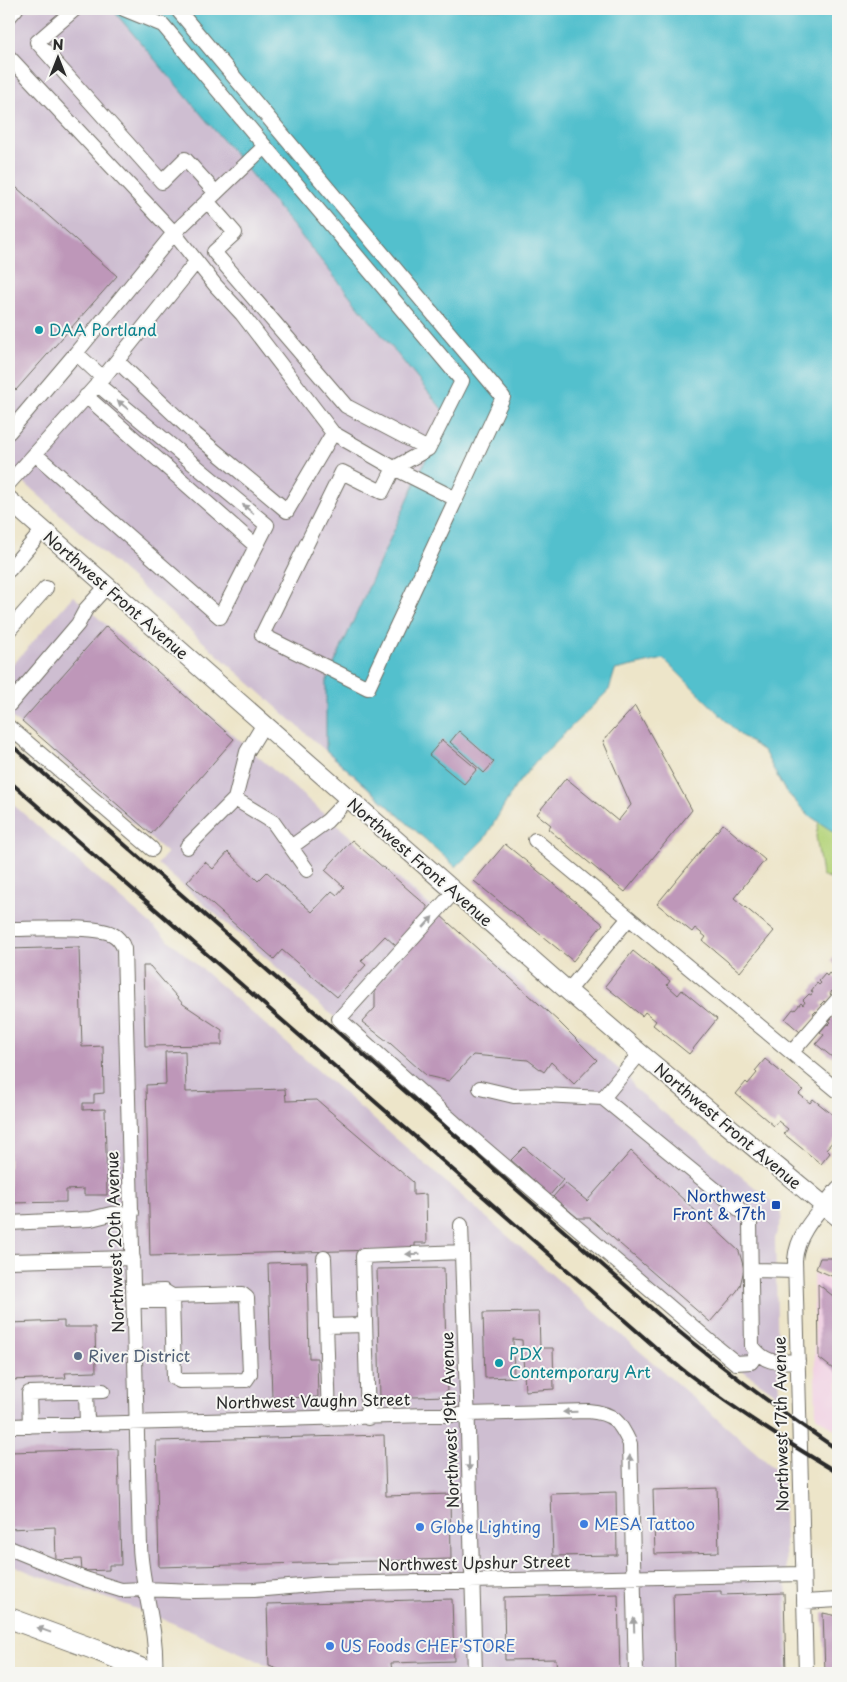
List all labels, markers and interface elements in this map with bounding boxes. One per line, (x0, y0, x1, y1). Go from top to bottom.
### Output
north arrow (32, 32, 82, 82)
text: N (52, 34, 64, 55)
place label: DAA Portland (49, 317, 157, 341)
marker: DAA Portland (33, 324, 45, 336)
one-way arrow (117, 400, 130, 411)
one-way arrow (242, 504, 254, 515)
street label: Northwest Front Avenue (39, 524, 195, 664)
street label: Northwest Front Avenue (343, 791, 499, 931)
one-way arrow (422, 916, 434, 928)
street label: Northwest Front Avenue (650, 1056, 808, 1194)
street label: Northwest 20th Avenue (99, 1150, 129, 1333)
place label: Northwest Front & 17th (672, 1183, 766, 1225)
marker: Northwest Front & 17th (770, 1199, 782, 1211)
one-way arrow (405, 1251, 421, 1259)
street label: Northwest 19th Avenue (434, 1331, 464, 1509)
street label: Northwest 17th Avenue (766, 1336, 794, 1512)
place label: PDX Contemporary Art (509, 1341, 651, 1383)
place label: River District (88, 1343, 190, 1367)
marker: River District (72, 1350, 84, 1362)
marker: PDX Contemporary Art (493, 1357, 505, 1369)
street label: Northwest Vaughn Street (216, 1386, 411, 1414)
one-way arrow (562, 1408, 578, 1416)
one-way arrow (626, 1454, 634, 1470)
one-way arrow (465, 1456, 473, 1472)
place label: MESA Tattoo (594, 1511, 695, 1535)
place label: Globe Lighting (430, 1514, 541, 1538)
marker: MESA Tattoo (578, 1518, 590, 1530)
marker: Globe Lighting (414, 1521, 426, 1533)
street label: Northwest Upshur Street (378, 1548, 570, 1576)
one-way arrow (630, 1616, 638, 1632)
one-way arrow (36, 1626, 51, 1634)
place label: US Foods CHEF’STORE (340, 1633, 516, 1657)
marker: US Foods CHEF’STORE (324, 1640, 336, 1652)

